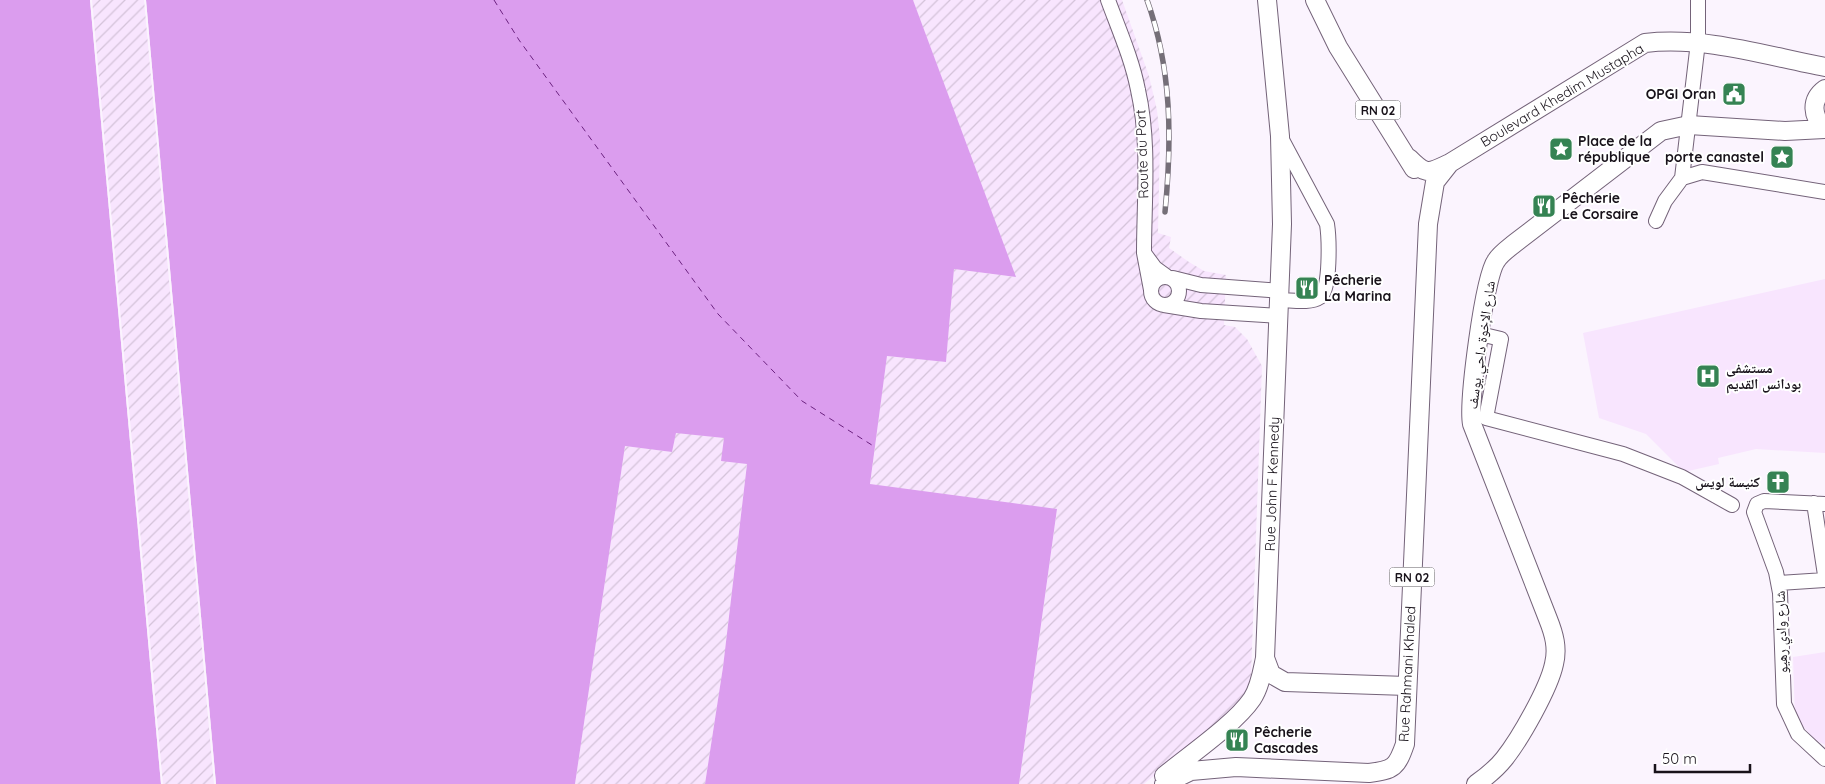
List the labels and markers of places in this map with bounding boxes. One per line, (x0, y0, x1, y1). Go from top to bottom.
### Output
public building icon: OPGI Oran (1721, 81, 1747, 107)
place label: OPGI Oran (1646, 85, 1716, 103)
place label: Place de la république (1578, 132, 1652, 166)
place icon: Place de la république (1548, 136, 1574, 162)
place icon: porte canastel (1769, 144, 1795, 170)
place label: porte canastel (1665, 148, 1764, 166)
place label: Pêcherie Le Corsaire (1562, 189, 1639, 223)
restaurant icon: Pêcherie Le Corsaire (1531, 193, 1557, 219)
place label: Pêcherie La Marina (1324, 271, 1391, 305)
restaurant icon: Pêcherie La Marina (1294, 275, 1320, 301)
place label: مستشفى بودانس القديم (1726, 359, 1801, 394)
hospital icon: مستشفى بودانس القديم (1695, 363, 1721, 389)
church icon: كنيسة لويس (1765, 469, 1791, 495)
place label: كنيسة لويس (1695, 473, 1760, 491)
place label: Pêcherie Cascades (1254, 723, 1318, 757)
restaurant icon: Pêcherie Cascades (1224, 727, 1250, 753)

